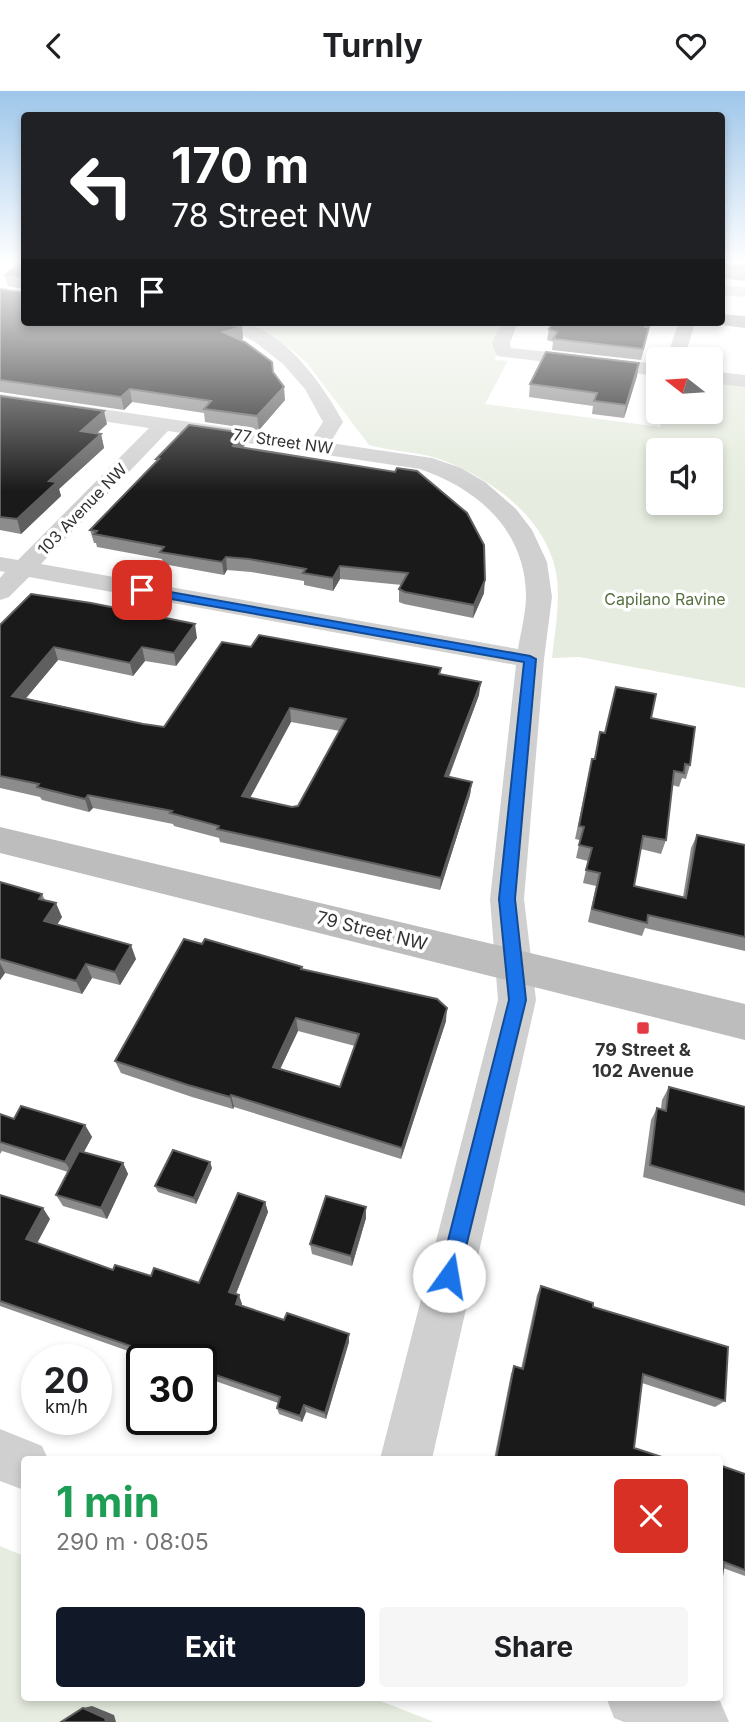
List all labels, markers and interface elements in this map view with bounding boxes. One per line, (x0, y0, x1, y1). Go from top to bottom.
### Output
text: Turnly (322, 26, 423, 65)
icon: back (35, 27, 73, 65)
icon: heart (672, 27, 710, 65)
text: 170 m (171, 136, 309, 195)
icon: left (56, 140, 147, 231)
text: 78 Street NW (171, 196, 372, 235)
icon: arrive (133, 273, 171, 311)
text: Then (56, 277, 119, 308)
north arrow (646, 347, 723, 423)
map controls (646, 347, 723, 515)
street label: 77 Street NW (232, 424, 334, 458)
button: sound (646, 438, 723, 515)
street label: 103 Avenue NW (33, 459, 131, 559)
pin (112, 560, 172, 620)
icon: arrive (123, 571, 161, 609)
park label: Capilano Ravine (604, 589, 726, 609)
street label: 79 Street NW (315, 907, 430, 954)
marker: 79 Street & 102 Avenue (635, 1020, 651, 1036)
place label: 79 Street & 102 Avenue (592, 1039, 694, 1081)
position arrow (412, 1239, 486, 1313)
speed limit sign: 30 (126, 1344, 217, 1435)
text: 20 (44, 1359, 89, 1401)
text: km/h (45, 1396, 88, 1417)
text: 1 min (56, 1476, 160, 1527)
button: close (614, 1479, 688, 1553)
text: 290 m · 08:05 (56, 1528, 209, 1556)
button: Exit (56, 1607, 365, 1687)
button: Share (379, 1607, 688, 1687)

